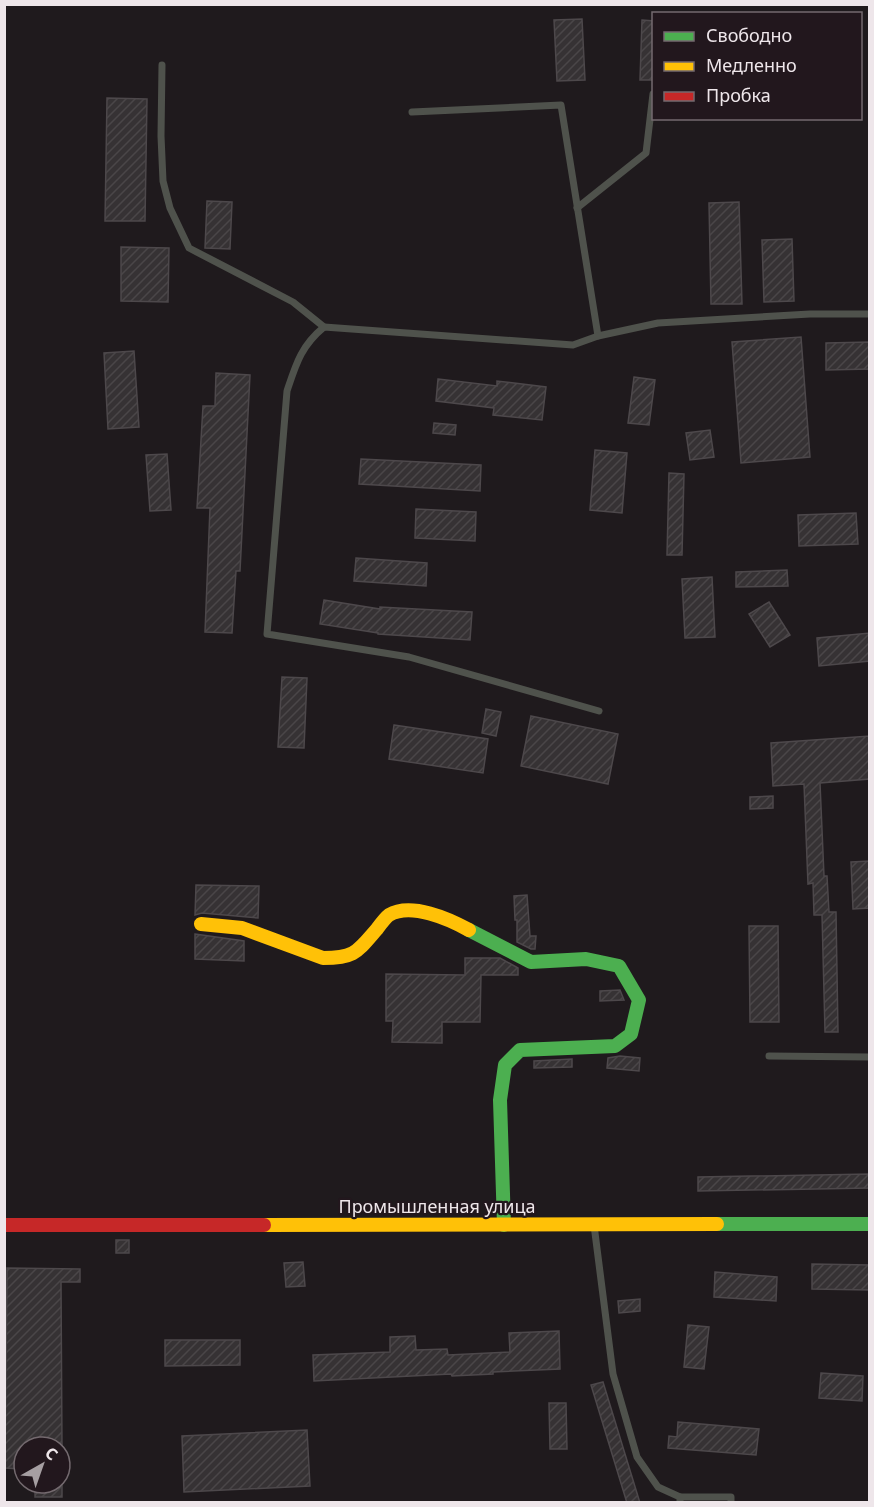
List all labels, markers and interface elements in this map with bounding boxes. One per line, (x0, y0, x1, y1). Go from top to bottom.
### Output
legend (652, 12, 862, 120)
text: Свободно (706, 23, 792, 47)
text: Медленно (706, 53, 797, 77)
text: Пробка (706, 83, 771, 107)
street label: Промышленная улица (338, 1194, 536, 1218)
north arrow (12, 1435, 72, 1495)
text: С (41, 1442, 63, 1465)

